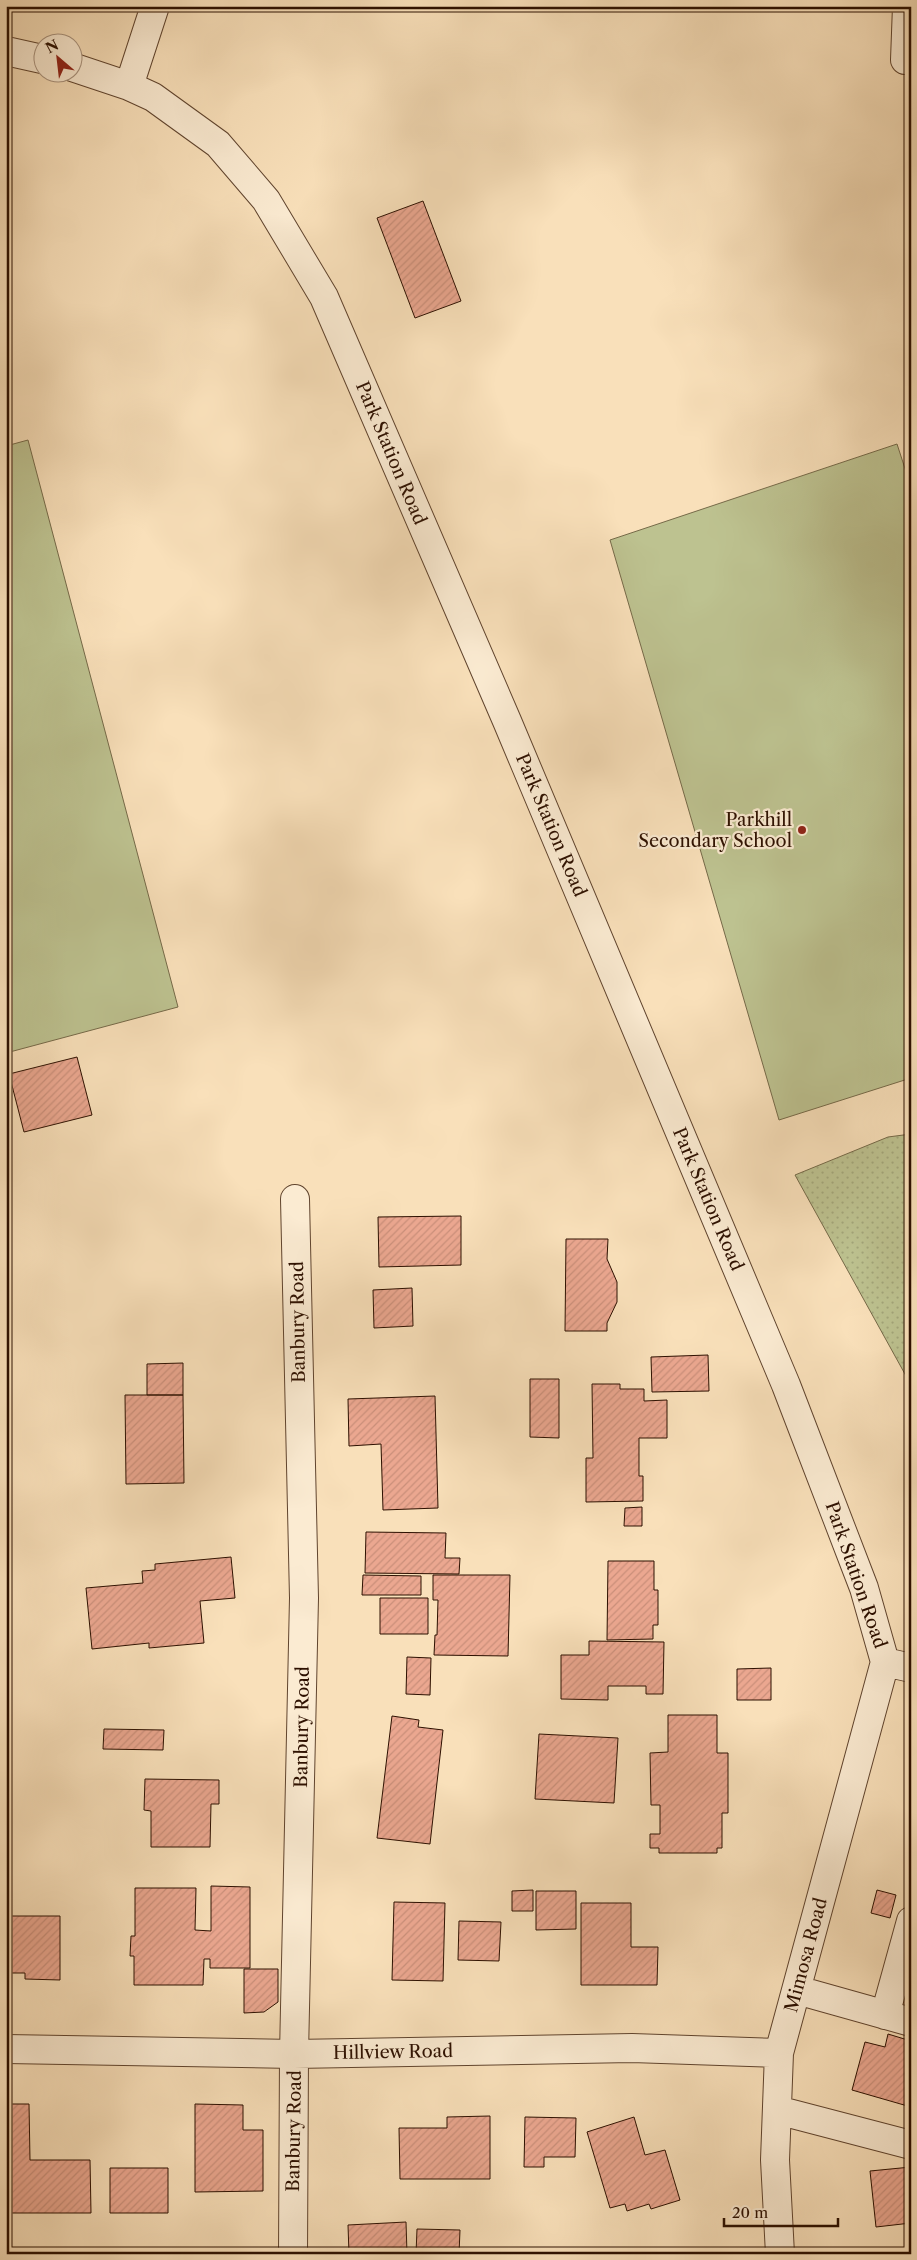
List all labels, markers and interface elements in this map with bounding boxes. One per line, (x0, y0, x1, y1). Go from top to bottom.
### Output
north arrow (32, 32, 82, 82)
text: N (42, 36, 61, 57)
street label: Park Station Road (351, 378, 431, 528)
street label: Park Station Road (511, 750, 591, 900)
place label: Parkhill Secondary School (638, 809, 792, 852)
marker: Parkhill Secondary School (796, 824, 808, 836)
street label: Park Station Road (668, 1124, 748, 1274)
street label: Banbury Road (286, 1261, 310, 1383)
street label: Park Station Road (821, 1499, 891, 1651)
street label: Banbury Road (290, 1666, 314, 1788)
street label: Mimosa Road (780, 1895, 832, 2015)
street label: Hillview Road (333, 2040, 453, 2064)
street label: Banbury Road (282, 2070, 306, 2192)
scale bar (724, 2195, 838, 2227)
text: 20 m (732, 2203, 768, 2222)

